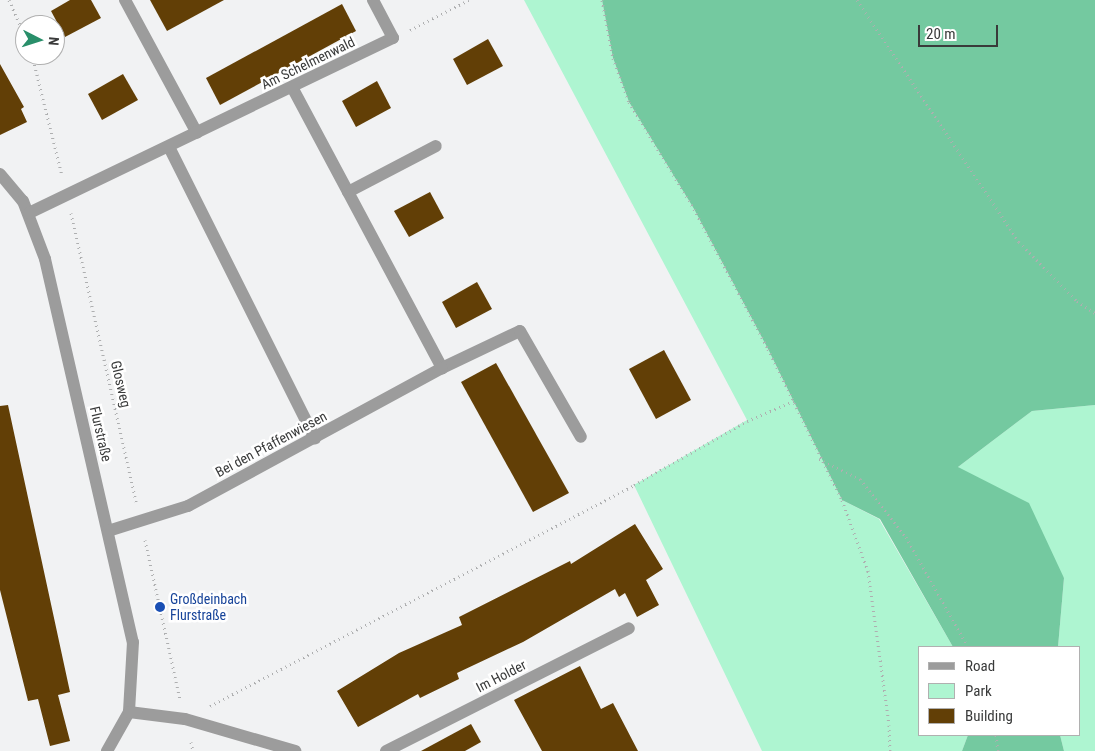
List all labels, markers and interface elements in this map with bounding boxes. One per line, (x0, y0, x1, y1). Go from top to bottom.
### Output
north arrow (15, 15, 65, 65)
scale bar (920, 15, 1000, 47)
text: 20 m (926, 25, 956, 43)
street label: Am Schelmenwald (259, 33, 357, 93)
text: N (46, 36, 62, 46)
street label: Glosweg (107, 359, 135, 409)
street label: Flurstraße (87, 405, 115, 463)
street label: Bei den Pfaffenwiesen (212, 408, 330, 480)
place label: Großdeinbach Flurstraße (170, 591, 247, 624)
marker: Großdeinbach Flurstraße (154, 601, 166, 613)
legend (918, 646, 1080, 736)
street label: Im Holder (473, 656, 529, 696)
text: Road (965, 657, 995, 675)
text: Park (965, 682, 992, 700)
text: Building (965, 707, 1013, 725)

